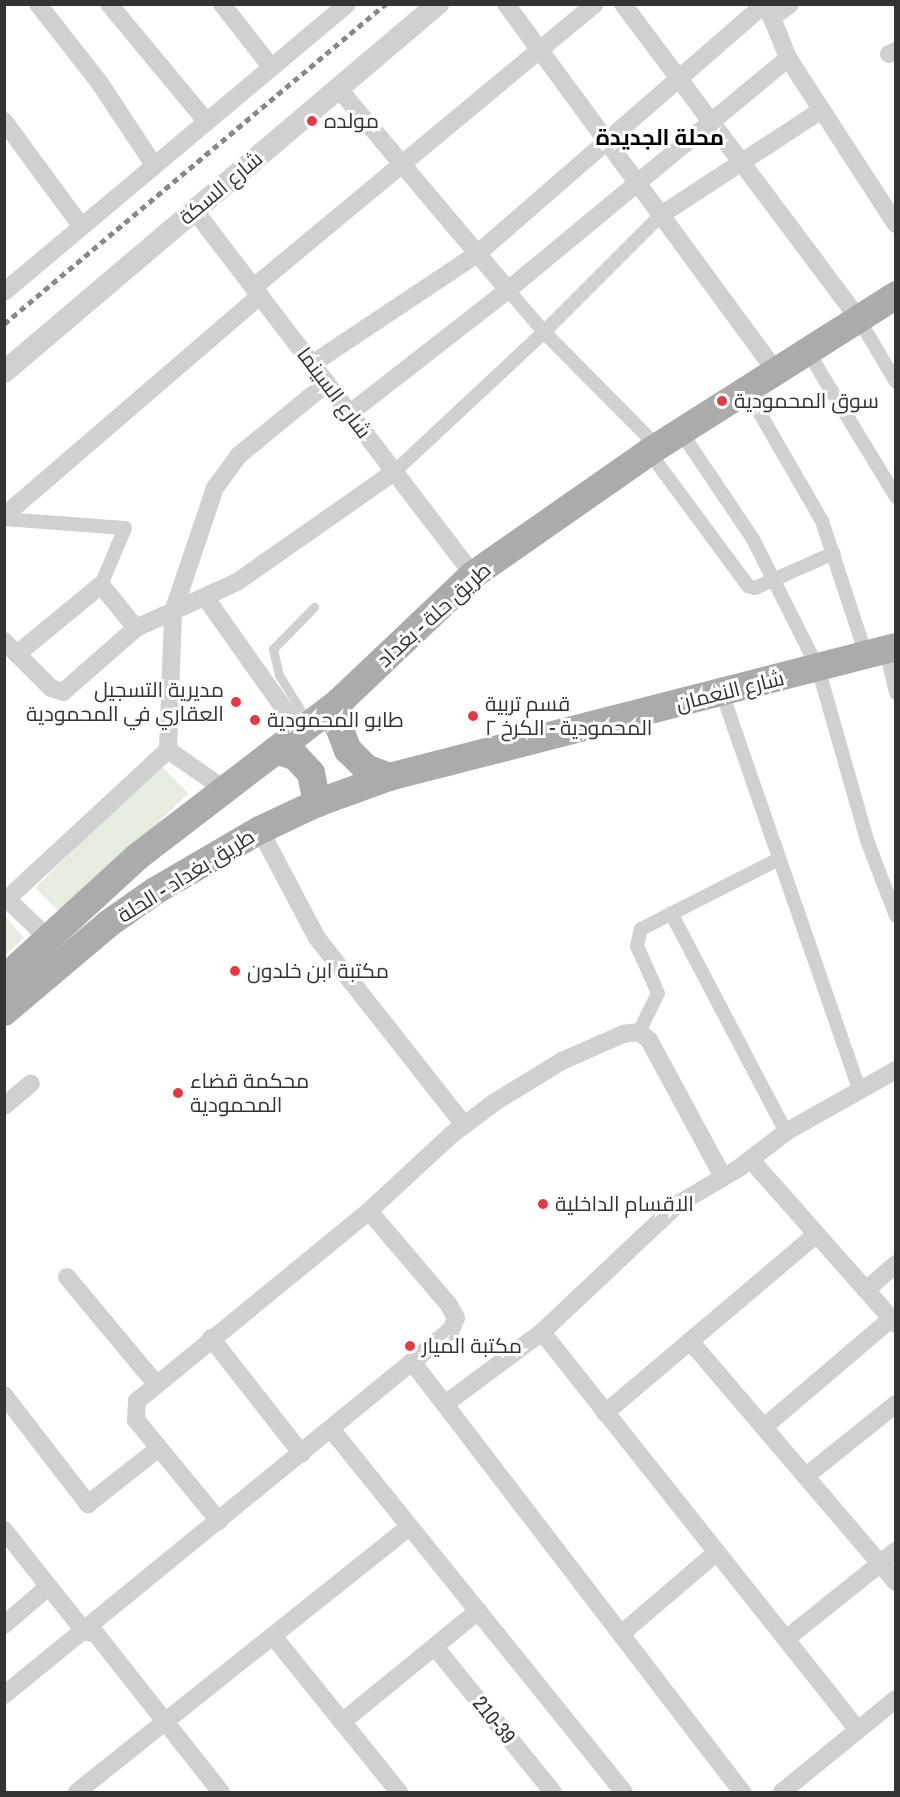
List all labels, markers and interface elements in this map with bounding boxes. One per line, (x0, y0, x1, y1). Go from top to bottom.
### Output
place label: مولده (324, 108, 379, 134)
marker: مولده (305, 114, 319, 128)
district label: محلة الجديدة (596, 125, 724, 151)
street label: شارع السكة (174, 146, 268, 230)
street label: شارع السينما (292, 342, 376, 444)
place label: سوق المحمودية (734, 388, 879, 414)
marker: سوق المحمودية (715, 394, 729, 408)
street label: طريق حلة - بغداد (372, 557, 496, 673)
street label: شارع النعمان (673, 665, 787, 717)
place label: مديرية التسجيل العقاري في المحمودية (26, 677, 224, 727)
place label: قسم تربية المحمودية - الكرخ ٢ (485, 691, 652, 741)
marker: مديرية التسجيل العقاري في المحمودية (229, 695, 243, 709)
place label: طابو المحمودية (267, 707, 404, 733)
marker: قسم تربية المحمودية - الكرخ ٢ (466, 709, 480, 723)
marker: طابو المحمودية (248, 713, 262, 727)
street label: طريق بغداد - الحلة (113, 824, 259, 928)
place label: مكتبة ابن خلدون (247, 958, 389, 984)
marker: مكتبة ابن خلدون (228, 964, 242, 978)
place label: محكمة قضاء المحمودية (190, 1068, 309, 1118)
marker: محكمة قضاء المحمودية (171, 1086, 185, 1100)
place label: الاقسام الداخلية (555, 1191, 694, 1217)
marker: الاقسام الداخلية (536, 1197, 550, 1211)
place label: مكتبة الميار (422, 1333, 522, 1359)
marker: مكتبة الميار (403, 1339, 417, 1353)
street label: 210-39 (467, 1691, 521, 1749)

